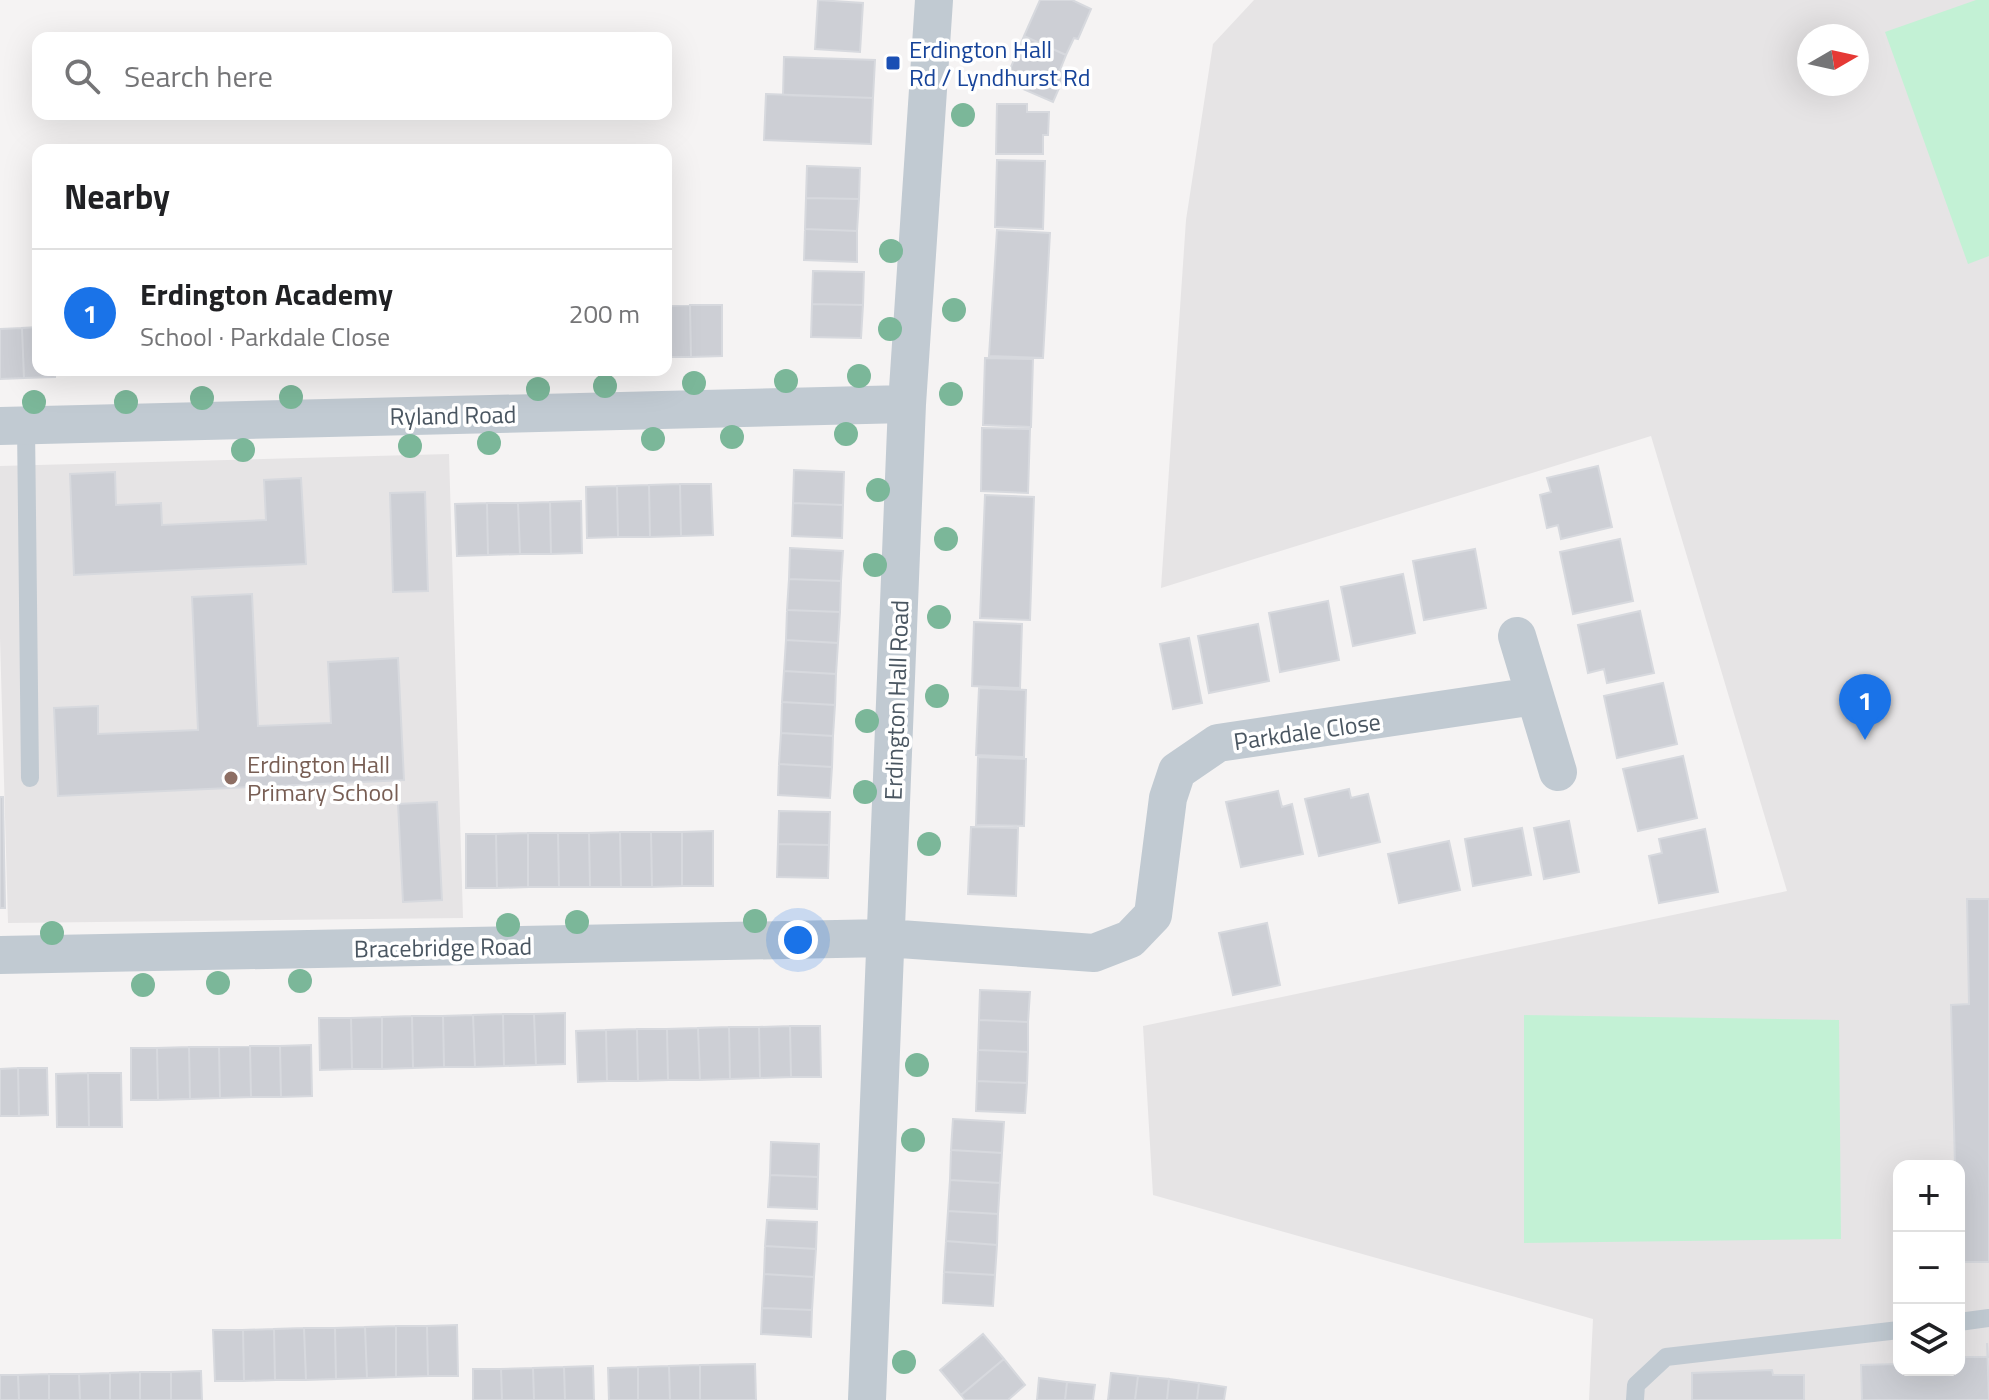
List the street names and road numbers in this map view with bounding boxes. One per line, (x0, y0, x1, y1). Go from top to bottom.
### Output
street label: Ryland Road (389, 396, 517, 434)
street label: Erdington Hall Road (875, 599, 917, 801)
street label: Parkdale Close (1231, 703, 1383, 759)
street label: Bracebridge Road (354, 927, 532, 967)

